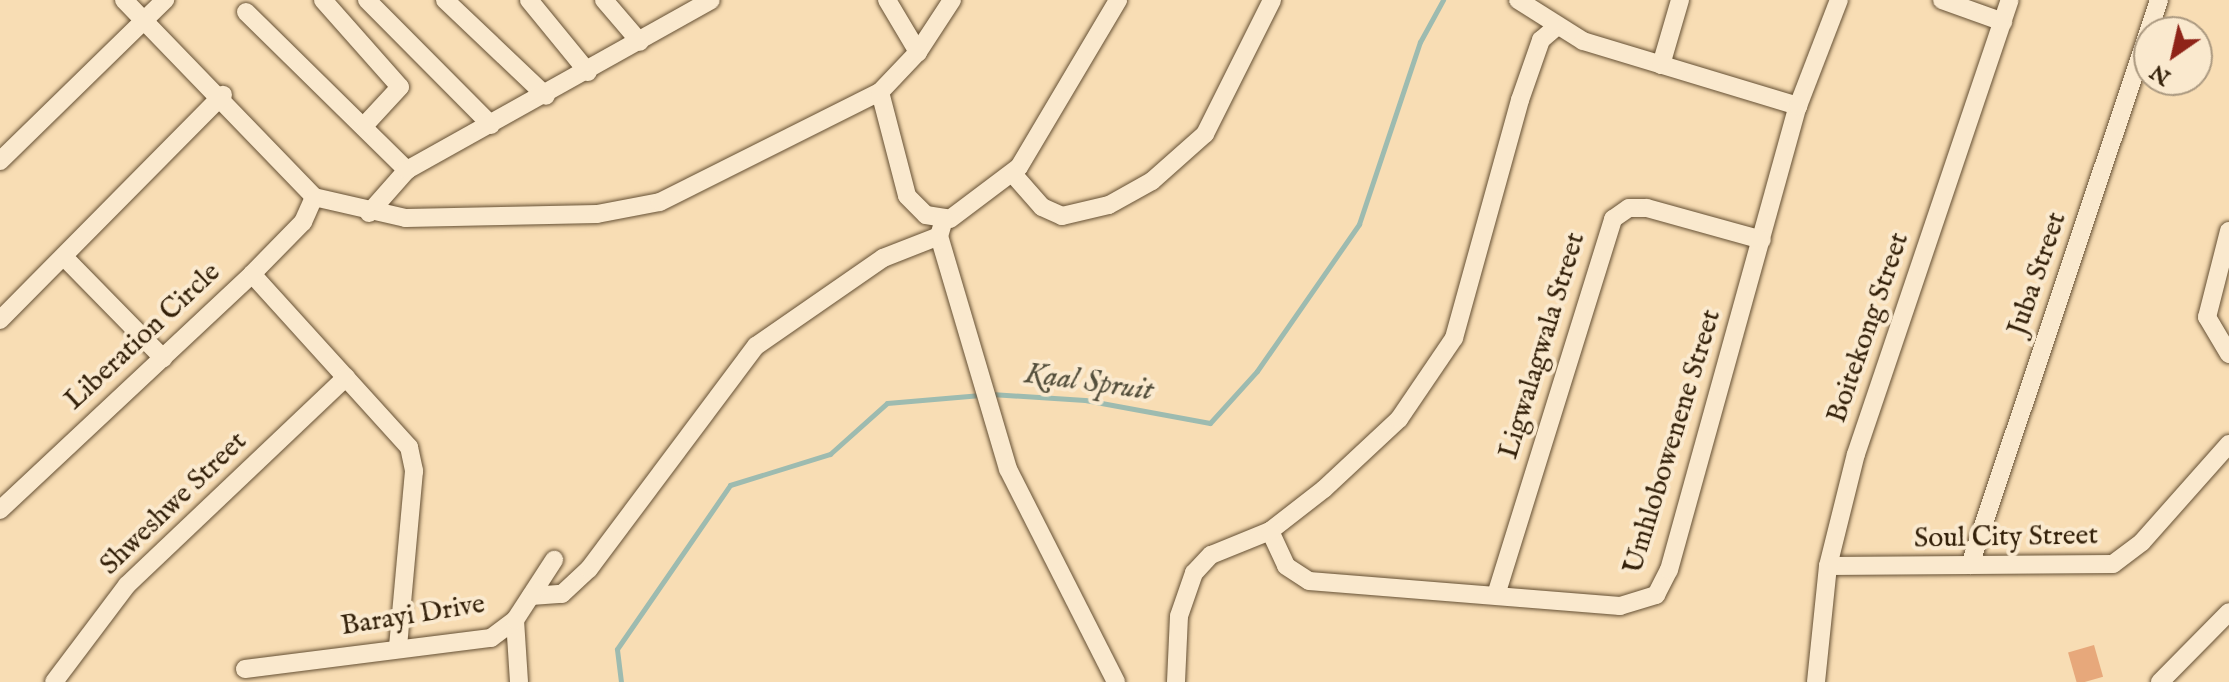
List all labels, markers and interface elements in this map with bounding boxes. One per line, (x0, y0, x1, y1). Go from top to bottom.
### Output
north arrow (2133, 16, 2213, 96)
text: N (2145, 57, 2176, 91)
street label: Juba Street (2001, 208, 2075, 340)
street label: Boitekong Street (1821, 228, 1917, 428)
street label: Ligwalagwala Street (1493, 229, 1593, 463)
street label: Liberation Circle (58, 256, 228, 418)
street label: Umhlobowenene Street (1617, 306, 1729, 578)
water label: Kaal Spruit (1022, 356, 1156, 410)
street label: Shweshwe Street (94, 426, 254, 582)
street label: Soul City Street (1914, 520, 2098, 556)
street label: Barayi Drive (339, 588, 487, 644)

